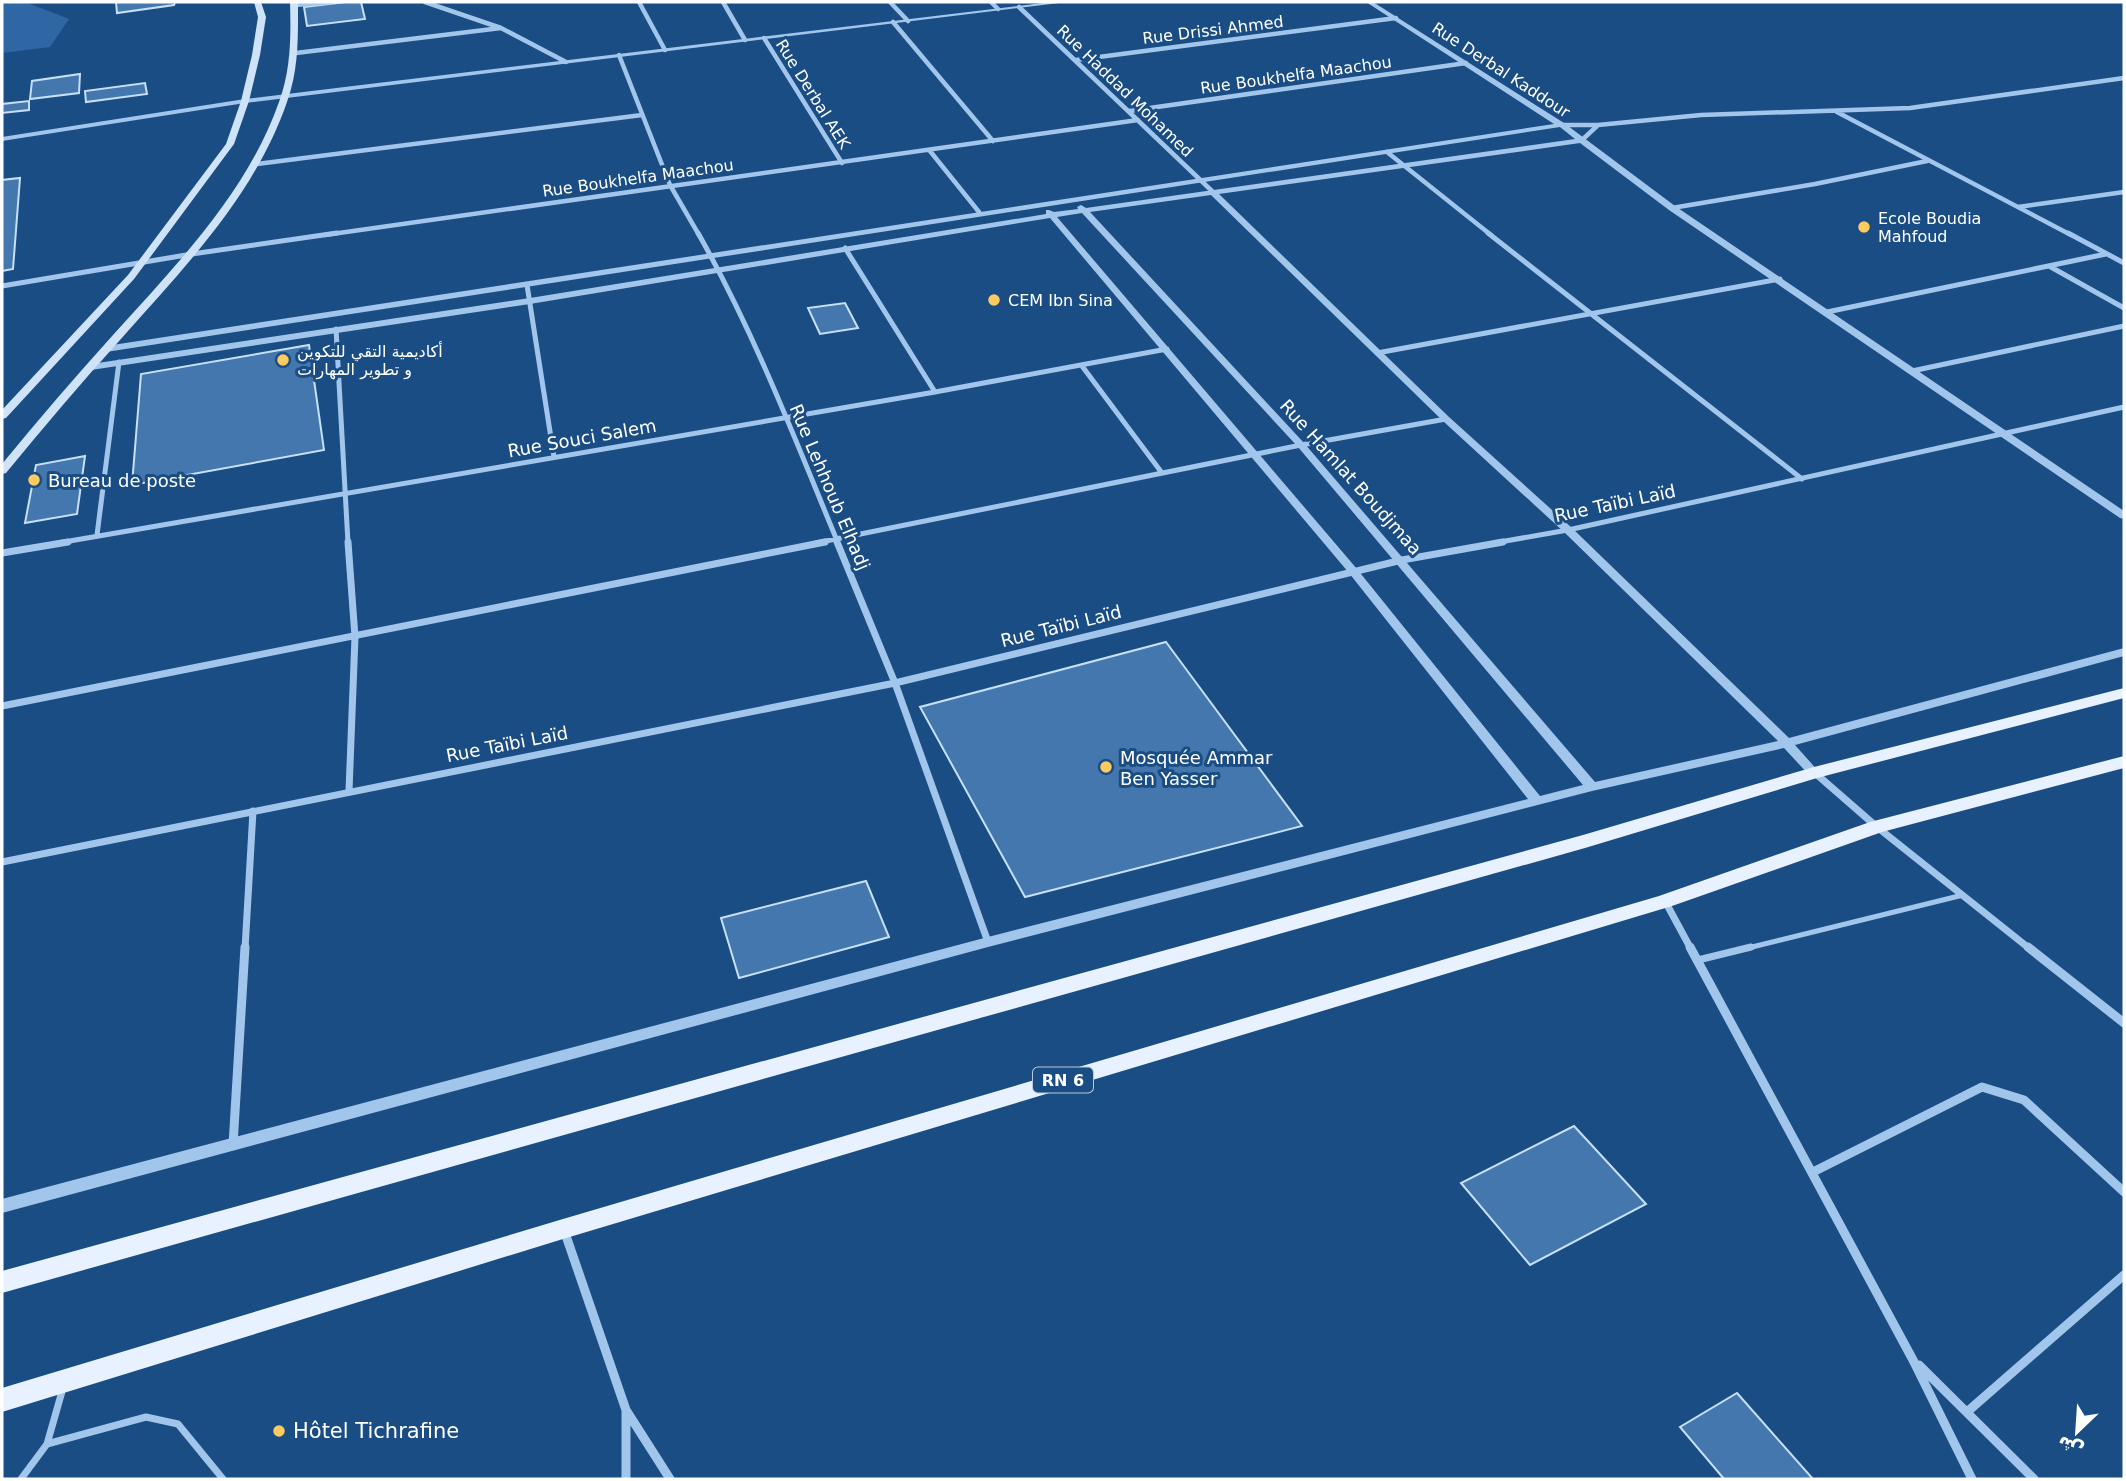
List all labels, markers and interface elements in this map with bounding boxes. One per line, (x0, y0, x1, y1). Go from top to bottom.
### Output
street label: Rue Drissi Ahmed (1142, 12, 1284, 48)
street label: Rue Derbal Kaddour (1429, 18, 1574, 122)
street label: Rue Haddad Mohamed (1053, 21, 1197, 161)
street label: Rue Derbal AEK (772, 36, 855, 153)
street label: Rue Boukhelfa Maachou (1199, 52, 1393, 98)
street label: Rue Boukhelfa Maachou (541, 155, 735, 201)
place label: Ecole Boudia Mahfoud (1878, 209, 1981, 246)
marker: Ecole Boudia Mahfoud (1856, 219, 1872, 235)
place label: CEM Ibn Sina (1008, 291, 1113, 310)
marker: CEM Ibn Sina (986, 292, 1002, 308)
place label: أكاديمية التقي للتكوين و تطوير المهارات (297, 341, 443, 380)
marker: أكاديمية التقي للتكوين و تطوير المهارات (275, 352, 291, 368)
street label: Rue Hamlat Boudjmaa (1276, 395, 1426, 559)
street label: Rue Lehhoub Elhadj (785, 401, 875, 573)
street label: Rue Souci Salem (506, 415, 658, 461)
place label: Bureau de poste (48, 470, 196, 491)
marker: Bureau de poste (26, 472, 42, 488)
street label: Rue Taïbi Laïd (1552, 480, 1678, 526)
street label: Rue Taïbi Laïd (998, 601, 1124, 651)
street label: Rue Taïbi Laïd (444, 722, 570, 766)
place label: Mosquée Ammar Ben Yasser (1120, 747, 1273, 789)
marker: Mosquée Ammar Ben Yasser (1098, 759, 1114, 775)
road number: RN 6 (1033, 1068, 1093, 1092)
north arrow (2042, 1397, 2112, 1467)
place label: Hôtel Tichrafine (293, 1419, 459, 1443)
marker: Hôtel Tichrafine (271, 1423, 287, 1439)
text: ش (2053, 1431, 2087, 1463)

